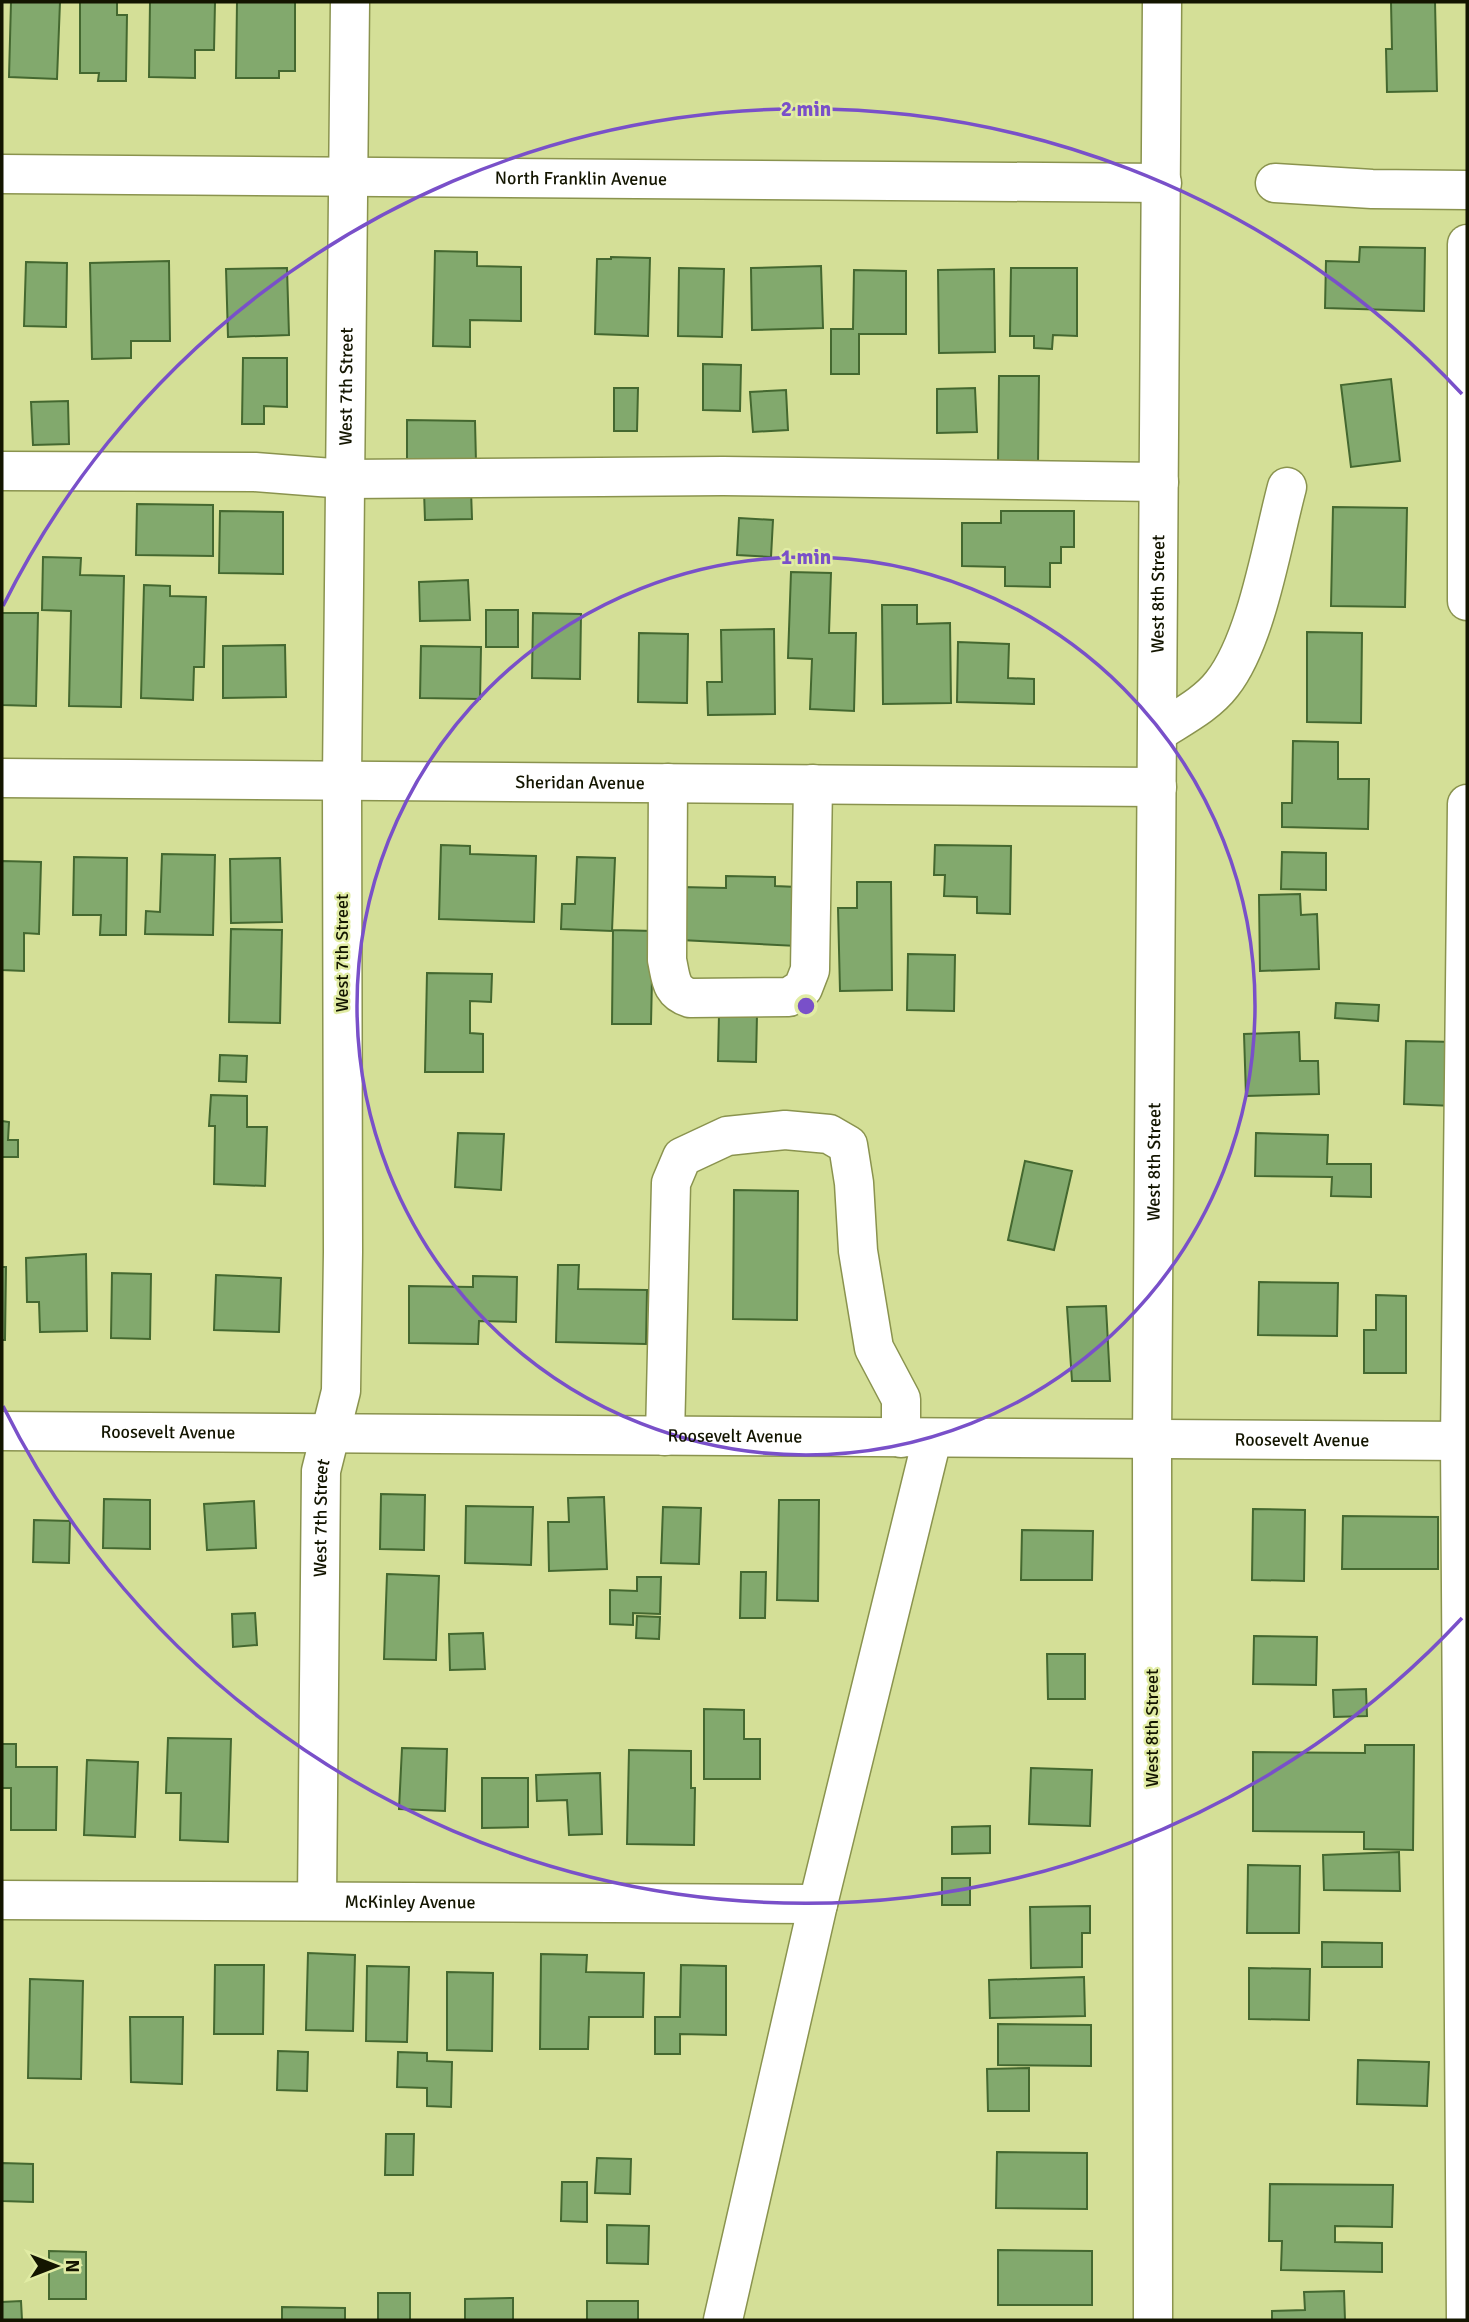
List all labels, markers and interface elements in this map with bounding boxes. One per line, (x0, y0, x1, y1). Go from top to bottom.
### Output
text: 2 min (781, 96, 831, 122)
street label: North Franklin Avenue (495, 167, 667, 190)
street label: West 7th Street (334, 327, 358, 446)
street label: West 8th Street (1146, 535, 1169, 653)
text: 1 min (781, 544, 831, 570)
street label: Sheridan Avenue (515, 771, 645, 794)
street label: West 7th Street (331, 894, 353, 1012)
centre of rings (794, 994, 818, 1018)
street label: West 8th Street (1143, 1103, 1165, 1221)
street label: Roosevelt Avenue (101, 1421, 235, 1444)
street label: Roosevelt Avenue (668, 1425, 802, 1447)
street label: Roosevelt Avenue (1235, 1428, 1369, 1451)
street label: West 7th Street (309, 1456, 335, 1577)
street label: West 8th Street (1141, 1669, 1163, 1787)
street label: McKinley Avenue (344, 1891, 476, 1913)
north arrow (21, 2231, 91, 2301)
text: N (60, 2259, 84, 2273)

